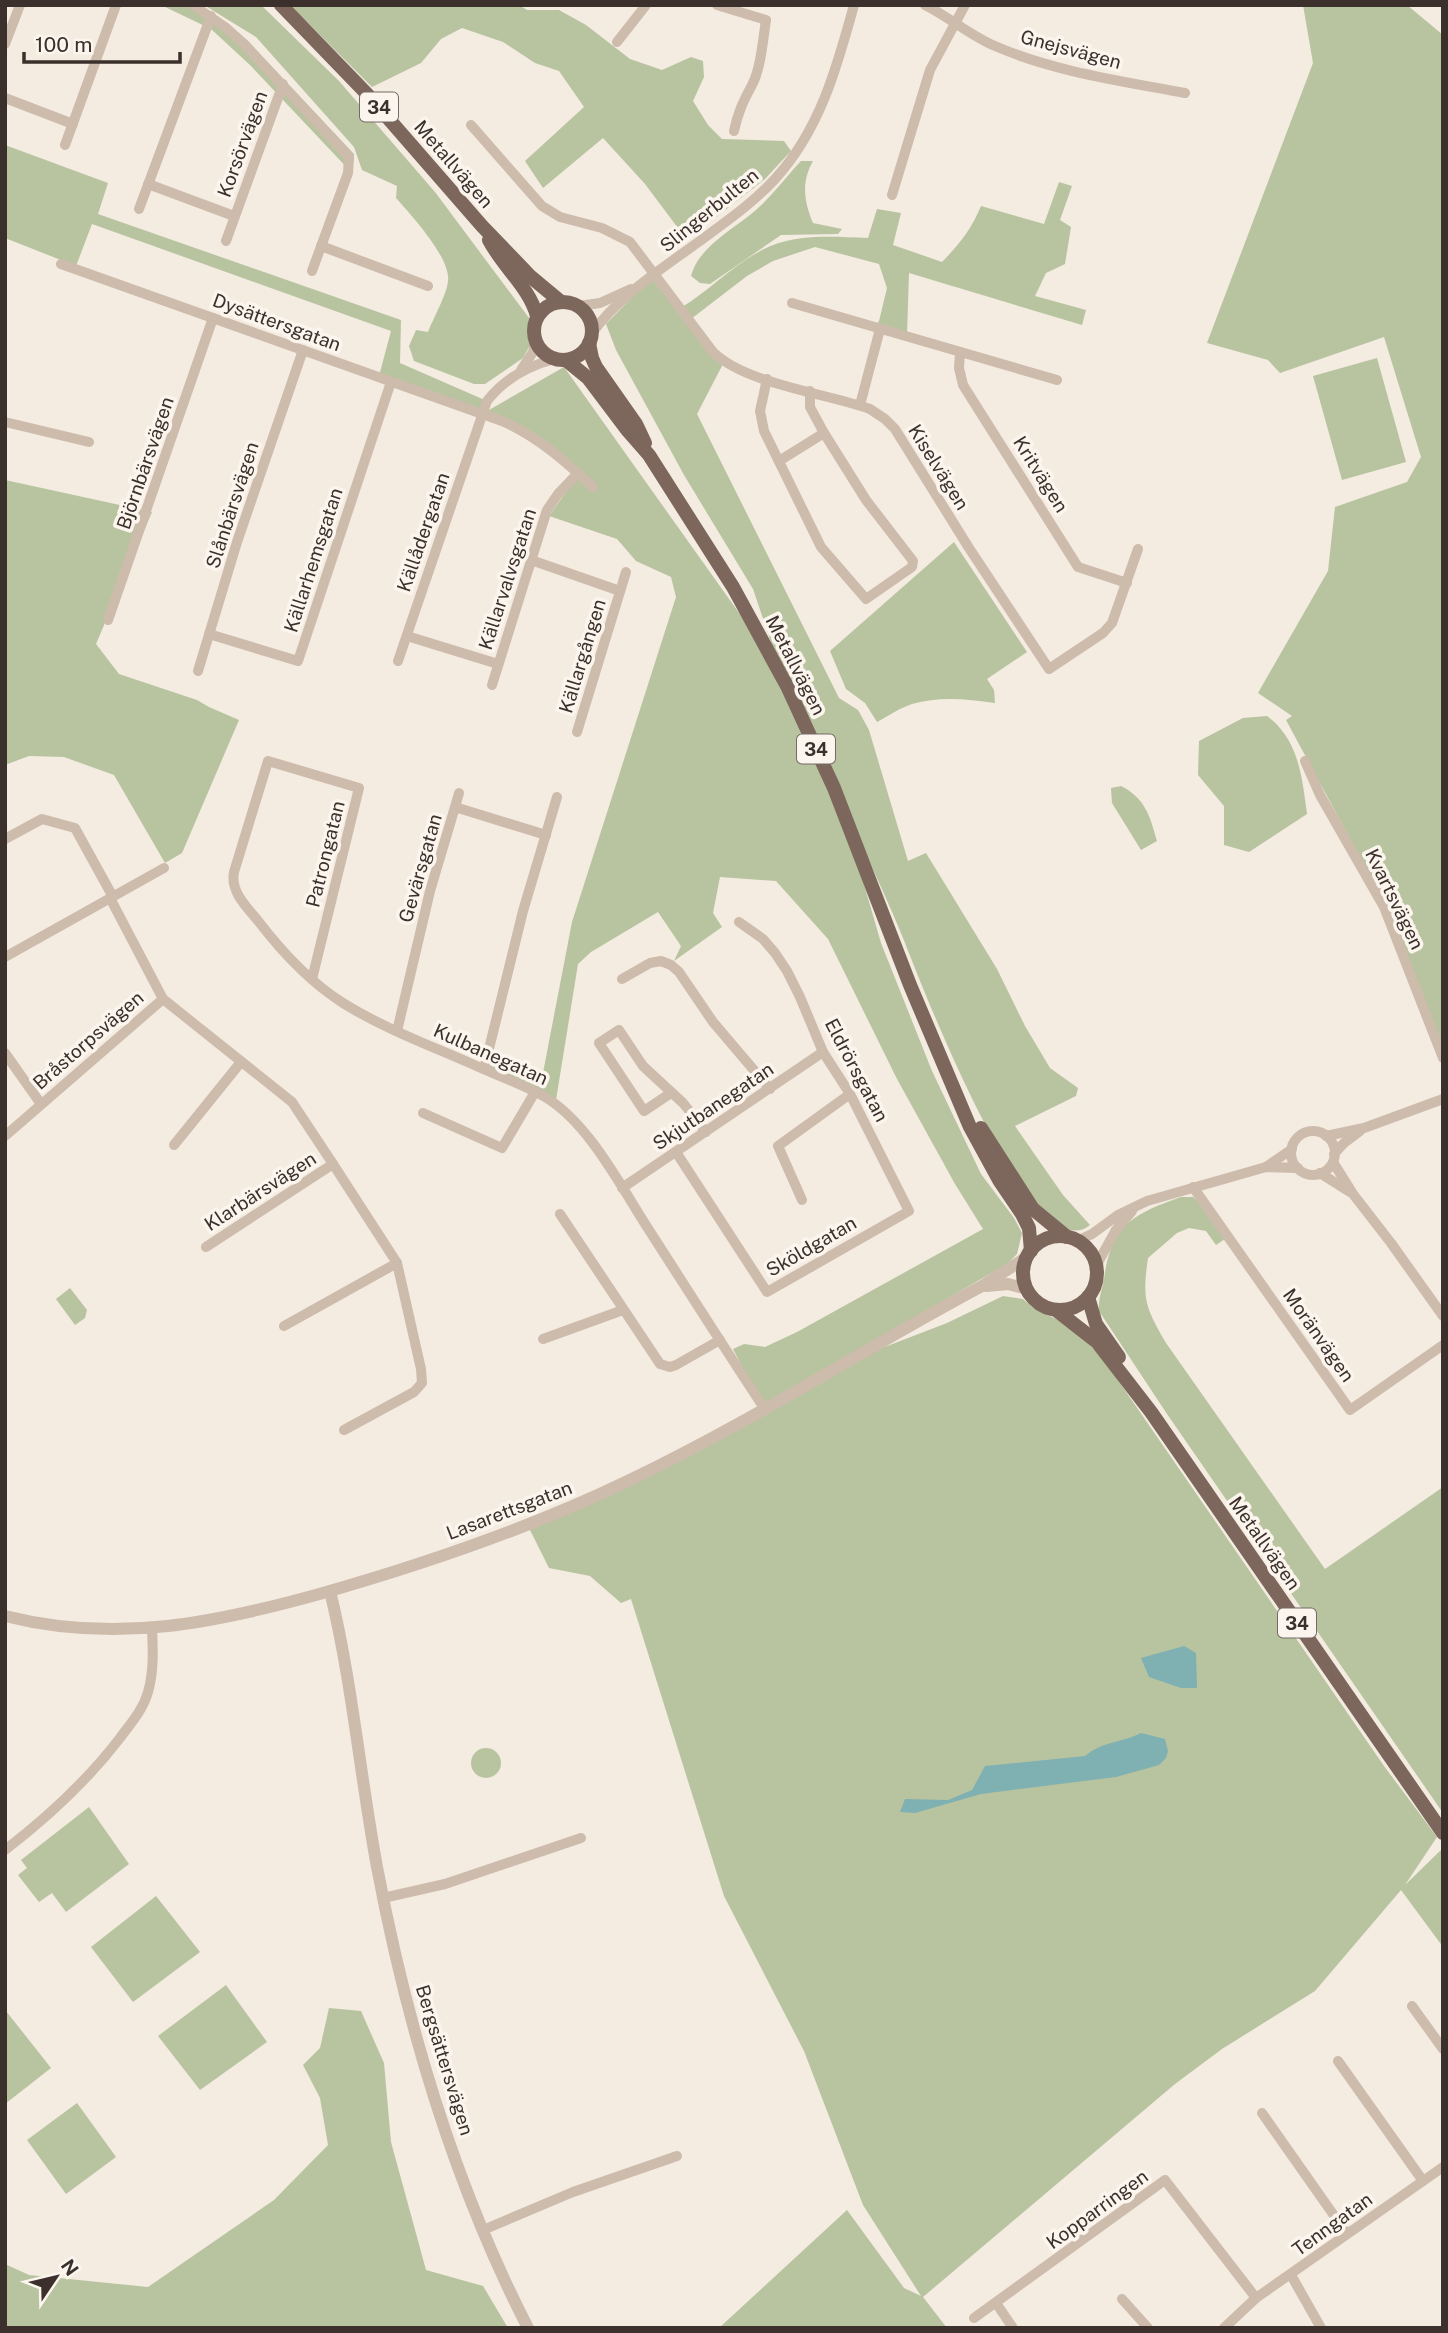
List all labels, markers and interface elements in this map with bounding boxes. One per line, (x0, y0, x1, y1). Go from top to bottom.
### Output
scale bar (24, 21, 180, 65)
street label: Gnejsvägen (1018, 25, 1124, 73)
text: 100 m (35, 32, 92, 57)
street label: Korsörvägen (213, 88, 271, 200)
road number: 34 (360, 92, 398, 122)
street label: Metallvägen (410, 116, 498, 212)
street label: Slingerbulten (655, 164, 763, 256)
street label: Dysättersgatan (210, 289, 344, 355)
street label: Björnbärsvägen (112, 394, 178, 532)
street label: Kiselvägen (904, 420, 974, 514)
street label: Kritvägen (1009, 432, 1073, 516)
street label: Slånbärsvägen (201, 439, 263, 571)
street label: Källådergatan (392, 470, 454, 594)
street label: Källarhemsgatan (279, 485, 347, 635)
street label: Källarvalvsgatan (474, 506, 540, 652)
street label: Källargången (554, 596, 610, 716)
street label: Metallvägen (761, 612, 831, 718)
road number: 34 (797, 734, 835, 764)
street label: Patrongatan (301, 799, 349, 909)
street label: Gevärsgatan (394, 811, 446, 925)
street label: Kvartsvägen (1361, 845, 1429, 953)
street label: Bråstorpsvägen (28, 986, 148, 1094)
street label: Eldrörsgatan (821, 1015, 893, 1125)
street label: Kulbanegatan (430, 1019, 552, 1089)
street label: Skjutbanegatan (649, 1058, 777, 1154)
street label: Klarbärsvägen (200, 1147, 320, 1235)
street label: Sköldgatan (762, 1211, 860, 1281)
street label: Moränvägen (1279, 1284, 1359, 1386)
street label: Lasarettsgatan (443, 1476, 575, 1544)
street label: Metallvägen (1225, 1492, 1305, 1594)
road number: 34 (1278, 1608, 1316, 1638)
street label: Bergsättersvägen (412, 1982, 478, 2138)
street label: Kopparringen (1042, 2165, 1152, 2253)
street label: Tenngatan (1288, 2188, 1376, 2260)
north arrow (21, 2242, 91, 2312)
text: N (57, 2255, 83, 2280)

